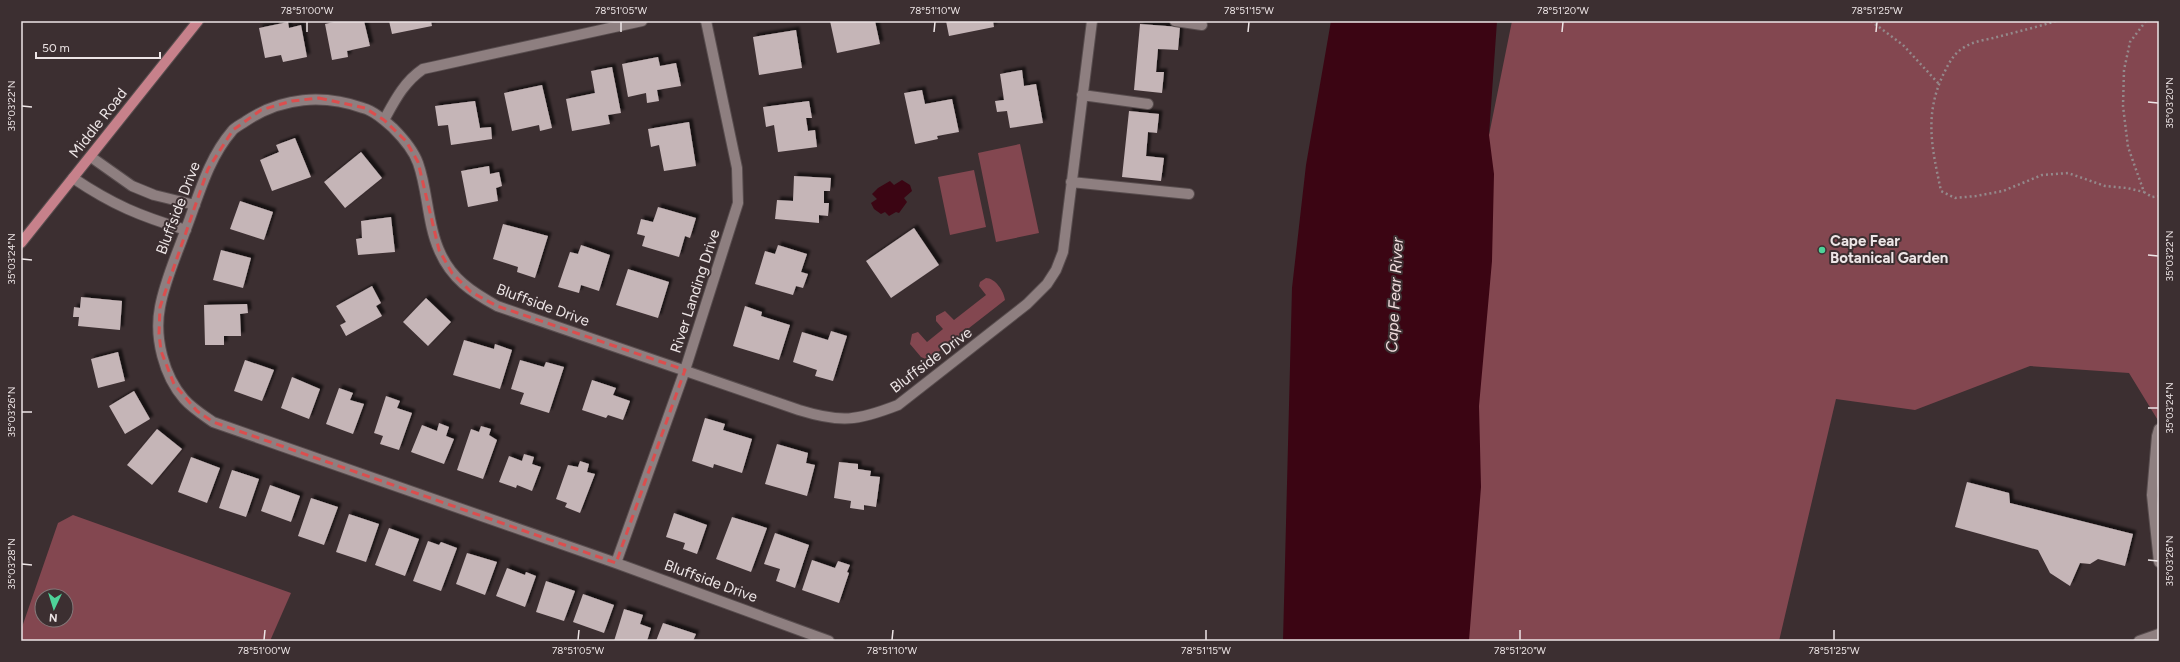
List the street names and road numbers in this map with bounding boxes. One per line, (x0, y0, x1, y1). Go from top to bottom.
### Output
street label: Middle Road (65, 85, 131, 161)
street label: Bluffside Drive (152, 159, 204, 257)
street label: River Landing Drive (666, 227, 724, 355)
street label: Bluffside Drive (494, 280, 592, 330)
street label: Bluffside Drive (887, 323, 975, 397)
street label: Bluffside Drive (662, 556, 760, 606)

